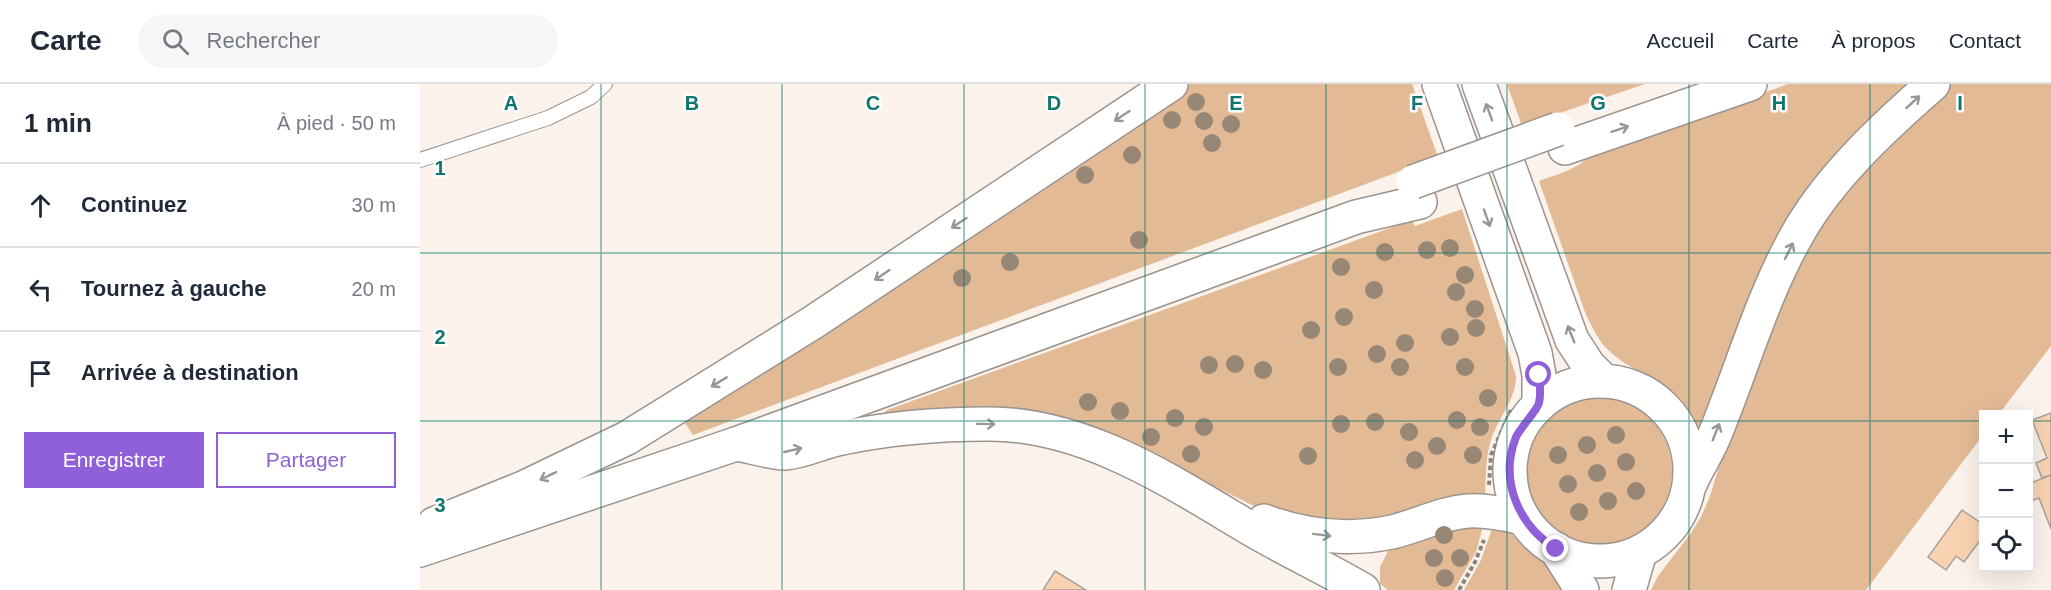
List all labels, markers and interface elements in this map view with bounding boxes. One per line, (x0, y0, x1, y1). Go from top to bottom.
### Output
search box (138, 14, 558, 68)
text: Carte (30, 25, 102, 56)
icon: search (159, 25, 192, 58)
text: Rechercher (207, 28, 320, 53)
text: Accueil (1647, 29, 1714, 52)
text: Carte (1747, 29, 1799, 52)
text: À propos (1832, 29, 1916, 52)
text: Contact (1949, 29, 2021, 52)
text: A (504, 92, 518, 114)
text: B (685, 92, 699, 114)
text: C (866, 92, 880, 114)
text: D (1047, 92, 1061, 114)
text: E (1229, 92, 1243, 114)
text: F (1411, 92, 1423, 114)
text: G (1590, 92, 1606, 114)
text: H (1772, 92, 1786, 114)
text: I (1957, 92, 1963, 114)
one-way arrow (1905, 95, 1920, 109)
one-way arrow (1482, 103, 1493, 121)
text: 1 min (24, 108, 92, 138)
one-way arrow (1115, 110, 1131, 122)
text: À pied · 50 m (277, 112, 396, 134)
one-way arrow (1610, 123, 1629, 134)
text: 1 (434, 157, 446, 179)
icon: ahead (24, 189, 57, 222)
text: Continuez (81, 192, 187, 217)
text: 30 m (352, 194, 396, 216)
one-way arrow (1482, 208, 1493, 227)
one-way arrow (951, 217, 968, 230)
one-way arrow (1784, 242, 1795, 260)
one-way arrow (874, 269, 891, 281)
icon: left (24, 273, 57, 306)
text: Tournez à gauche (81, 276, 266, 301)
text: 20 m (352, 278, 396, 300)
one-way arrow (1564, 325, 1575, 344)
text: 2 (434, 326, 446, 348)
icon: arrive (24, 357, 57, 390)
text: Arrivée à destination (81, 360, 299, 385)
route start (1525, 361, 1551, 387)
one-way arrow (711, 377, 728, 389)
map controls (1979, 410, 2033, 572)
button: + (1979, 410, 2033, 464)
one-way arrow (975, 418, 995, 430)
one-way arrow (1711, 423, 1722, 441)
button: Enregistrer (24, 432, 204, 488)
button: Partager (216, 432, 396, 488)
one-way arrow (783, 444, 802, 456)
button: − (1979, 464, 2033, 518)
one-way arrow (540, 471, 558, 482)
text: 3 (434, 494, 446, 516)
button: locate (1979, 518, 2033, 572)
one-way arrow (1311, 529, 1331, 540)
route end (1542, 535, 1568, 561)

